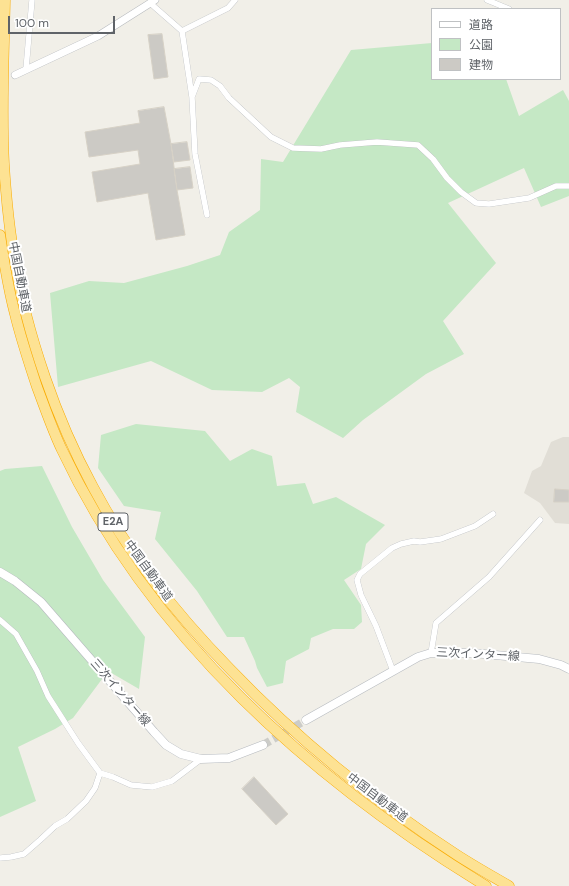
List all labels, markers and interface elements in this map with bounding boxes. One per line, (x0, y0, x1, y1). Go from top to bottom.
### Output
scale bar (10, 8, 117, 34)
legend (431, 8, 561, 80)
text: 100 m (15, 15, 49, 31)
text: 道路 (469, 17, 493, 33)
text: 公園 (469, 37, 493, 53)
text: 建物 (469, 57, 493, 73)
street label: 中国自動車道 (5, 240, 33, 314)
road number: E2A (98, 513, 128, 531)
street label: 中国自動車道 (121, 538, 175, 604)
street label: 三次インター線 (436, 646, 520, 664)
street label: 三次インター線 (87, 657, 153, 729)
street label: 中国自動車道 (344, 771, 410, 825)

